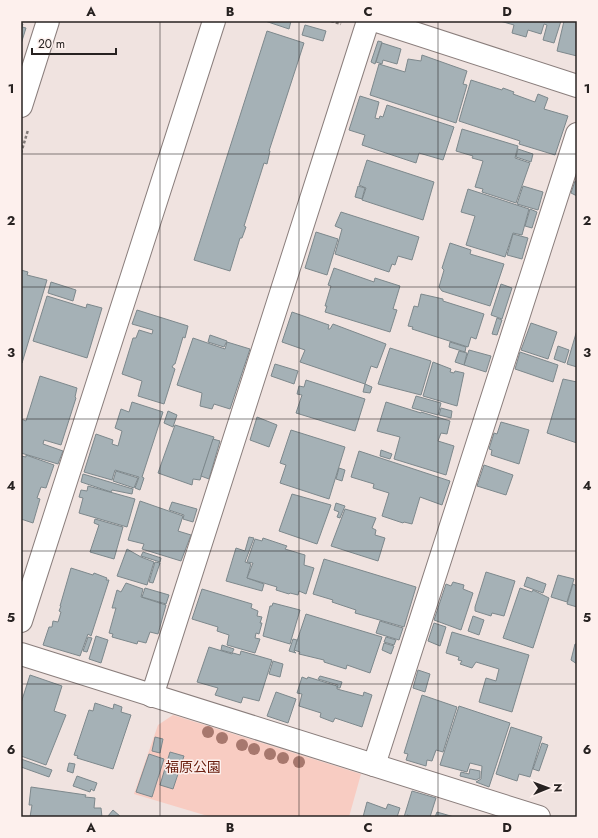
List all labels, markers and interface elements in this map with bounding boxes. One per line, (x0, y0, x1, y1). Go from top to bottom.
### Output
text: A (85, 2, 96, 21)
text: B (226, 2, 235, 21)
text: C (363, 2, 373, 21)
text: D (502, 2, 512, 21)
scale bar (32, 30, 116, 56)
text: 20 m (38, 35, 65, 53)
text: 1 (8, 79, 14, 98)
text: 1 (584, 79, 590, 98)
text: 2 (7, 211, 15, 230)
text: 2 (583, 211, 591, 230)
text: 3 (7, 343, 15, 362)
text: 3 (583, 343, 591, 362)
text: 4 (6, 476, 16, 495)
text: 4 (582, 476, 592, 495)
text: 5 (7, 608, 15, 627)
text: 5 (583, 608, 591, 627)
text: 6 (7, 740, 16, 759)
text: 6 (583, 740, 592, 759)
park label: 福原公園 (165, 757, 221, 777)
north arrow (528, 768, 568, 808)
text: N (550, 783, 566, 792)
text: A (85, 818, 96, 837)
text: B (226, 818, 235, 837)
text: C (363, 818, 373, 837)
text: D (502, 818, 512, 837)

